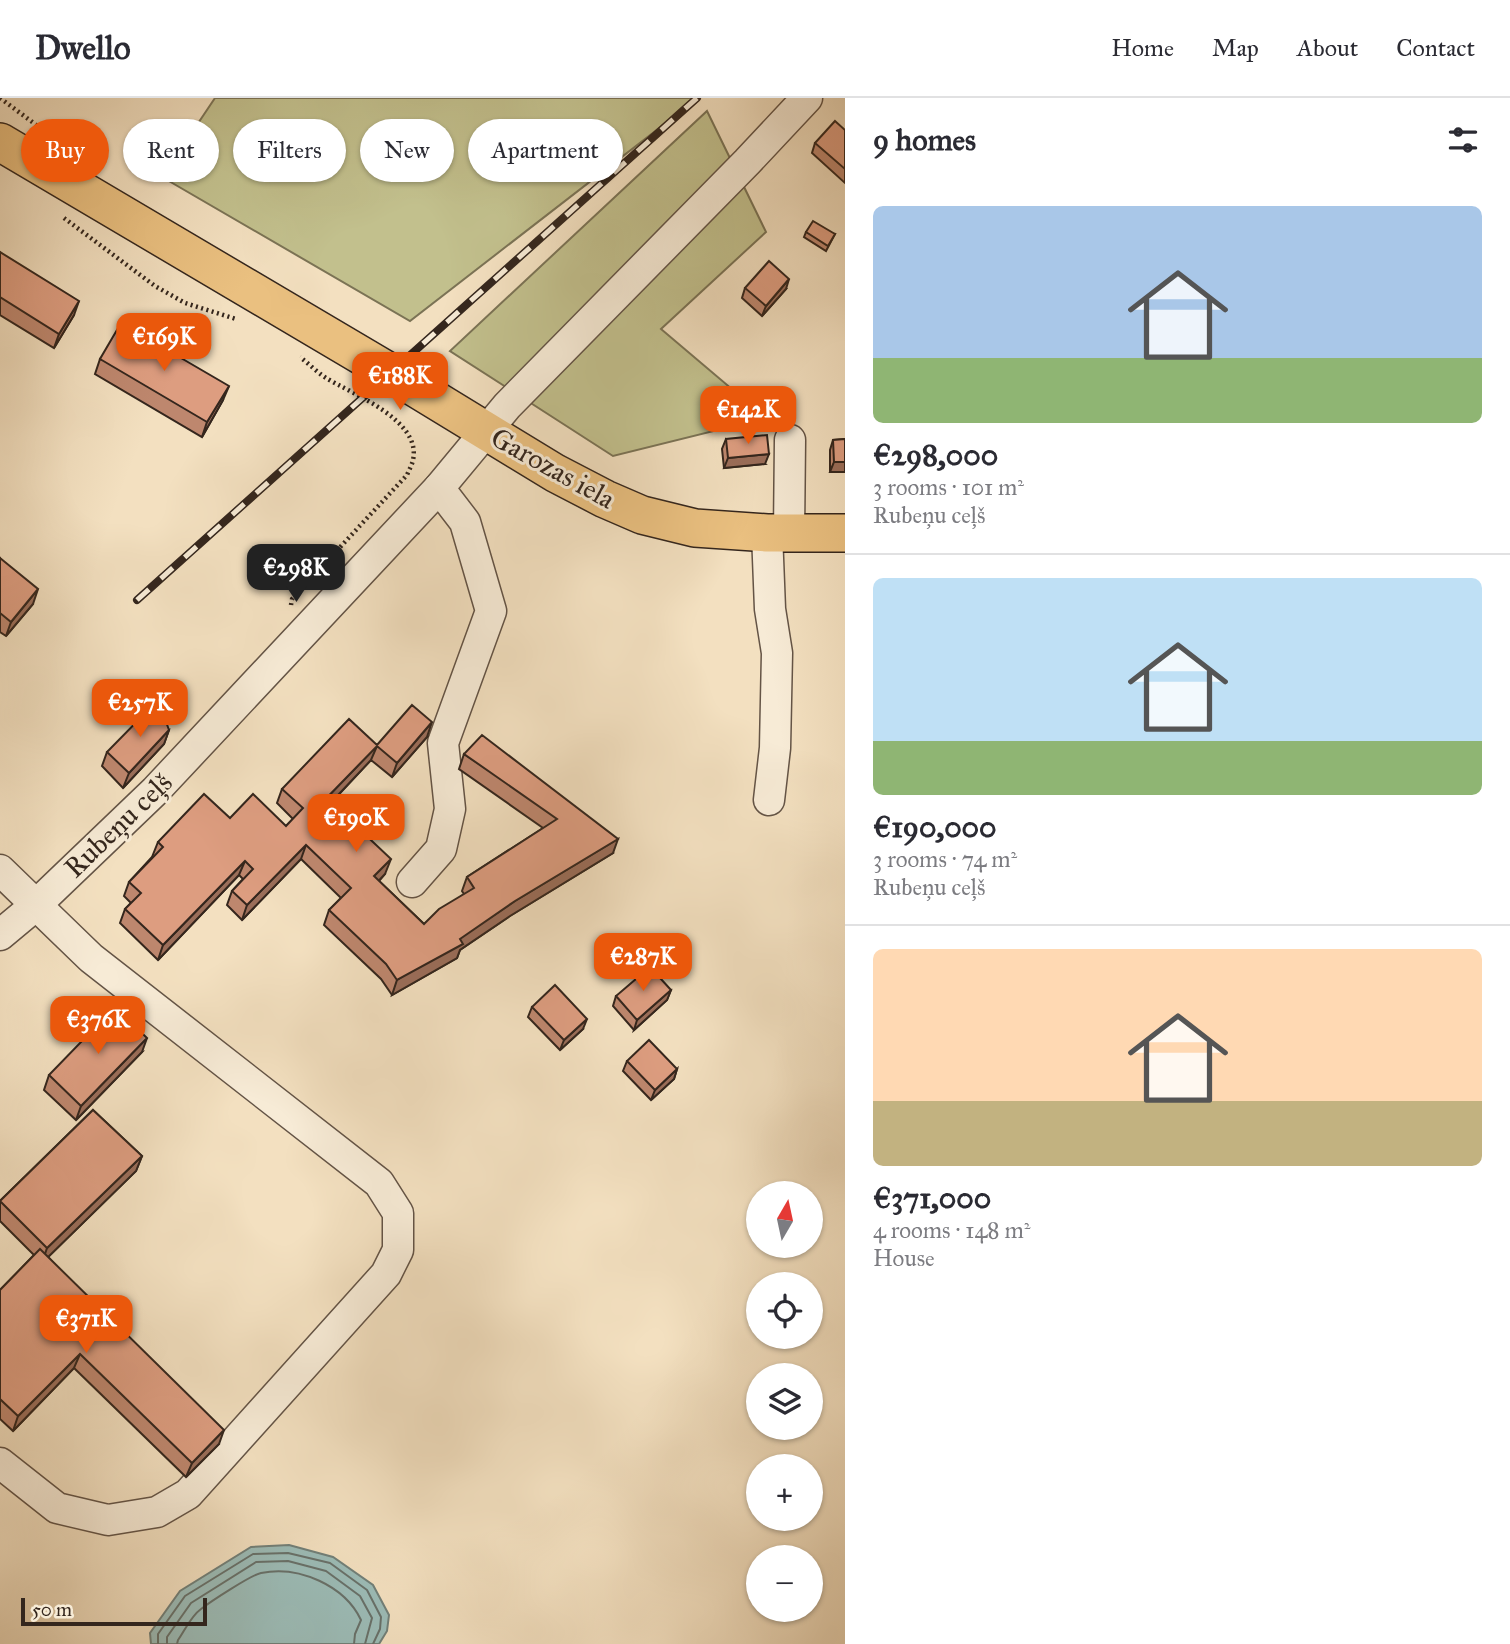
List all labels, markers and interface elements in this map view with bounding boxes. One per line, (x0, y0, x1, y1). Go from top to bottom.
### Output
text: Dwello (35, 28, 131, 68)
text: Home (1111, 33, 1174, 63)
text: Map (1212, 33, 1259, 63)
text: About (1297, 33, 1358, 63)
text: Contact (1396, 33, 1475, 63)
chip: Buy (21, 119, 109, 182)
chip: Rent (123, 119, 219, 182)
chip: Filters (233, 119, 346, 182)
chip: New (360, 119, 454, 182)
chip: Apartment (468, 119, 623, 182)
icon: filters (1444, 121, 1482, 159)
text: 9 homes (873, 122, 976, 158)
icon: home (1115, 252, 1241, 378)
pin: €169K (115, 314, 213, 373)
text: €169K (132, 322, 196, 350)
pin: €188K (351, 352, 449, 412)
text: €188K (368, 361, 432, 389)
pin: €142K (699, 386, 797, 446)
text: €142K (716, 395, 780, 423)
street label: Garozas iela (485, 420, 621, 517)
text: €298,000 (873, 437, 998, 473)
text: 3 rooms · 101 m² (873, 473, 1024, 501)
text: Rubeņu ceļš (873, 501, 985, 529)
pin: €298K (247, 545, 345, 604)
text: €298K (263, 553, 329, 581)
icon: home (1115, 624, 1241, 750)
pin: €257K (91, 680, 189, 739)
text: €257K (108, 688, 172, 716)
street label: Rubeņu ceļš (57, 765, 179, 885)
pin: €190K (307, 794, 405, 854)
text: €190K (324, 803, 388, 831)
text: €190,000 (873, 809, 997, 845)
text: 3 rooms · 74 m² (873, 845, 1017, 873)
text: Rubeņu ceļš (873, 873, 985, 901)
pin: €287K (594, 934, 692, 993)
text: €287K (610, 942, 676, 970)
icon: home (1115, 995, 1241, 1121)
pin: €376K (49, 996, 147, 1056)
text: €376K (66, 1005, 130, 1033)
text: €371,000 (873, 1180, 991, 1216)
north arrow (746, 1181, 822, 1258)
map controls (746, 1181, 823, 1622)
text: 4 rooms · 148 m² (873, 1216, 1030, 1244)
text: House (873, 1244, 935, 1272)
button: locate (746, 1272, 823, 1349)
pin: €371K (37, 1296, 135, 1355)
text: €371K (56, 1304, 116, 1332)
button: layers (746, 1363, 823, 1440)
button: + (746, 1454, 823, 1531)
button: − (746, 1545, 823, 1622)
scale bar (21, 1595, 206, 1627)
text: 50 m (32, 1598, 72, 1621)

